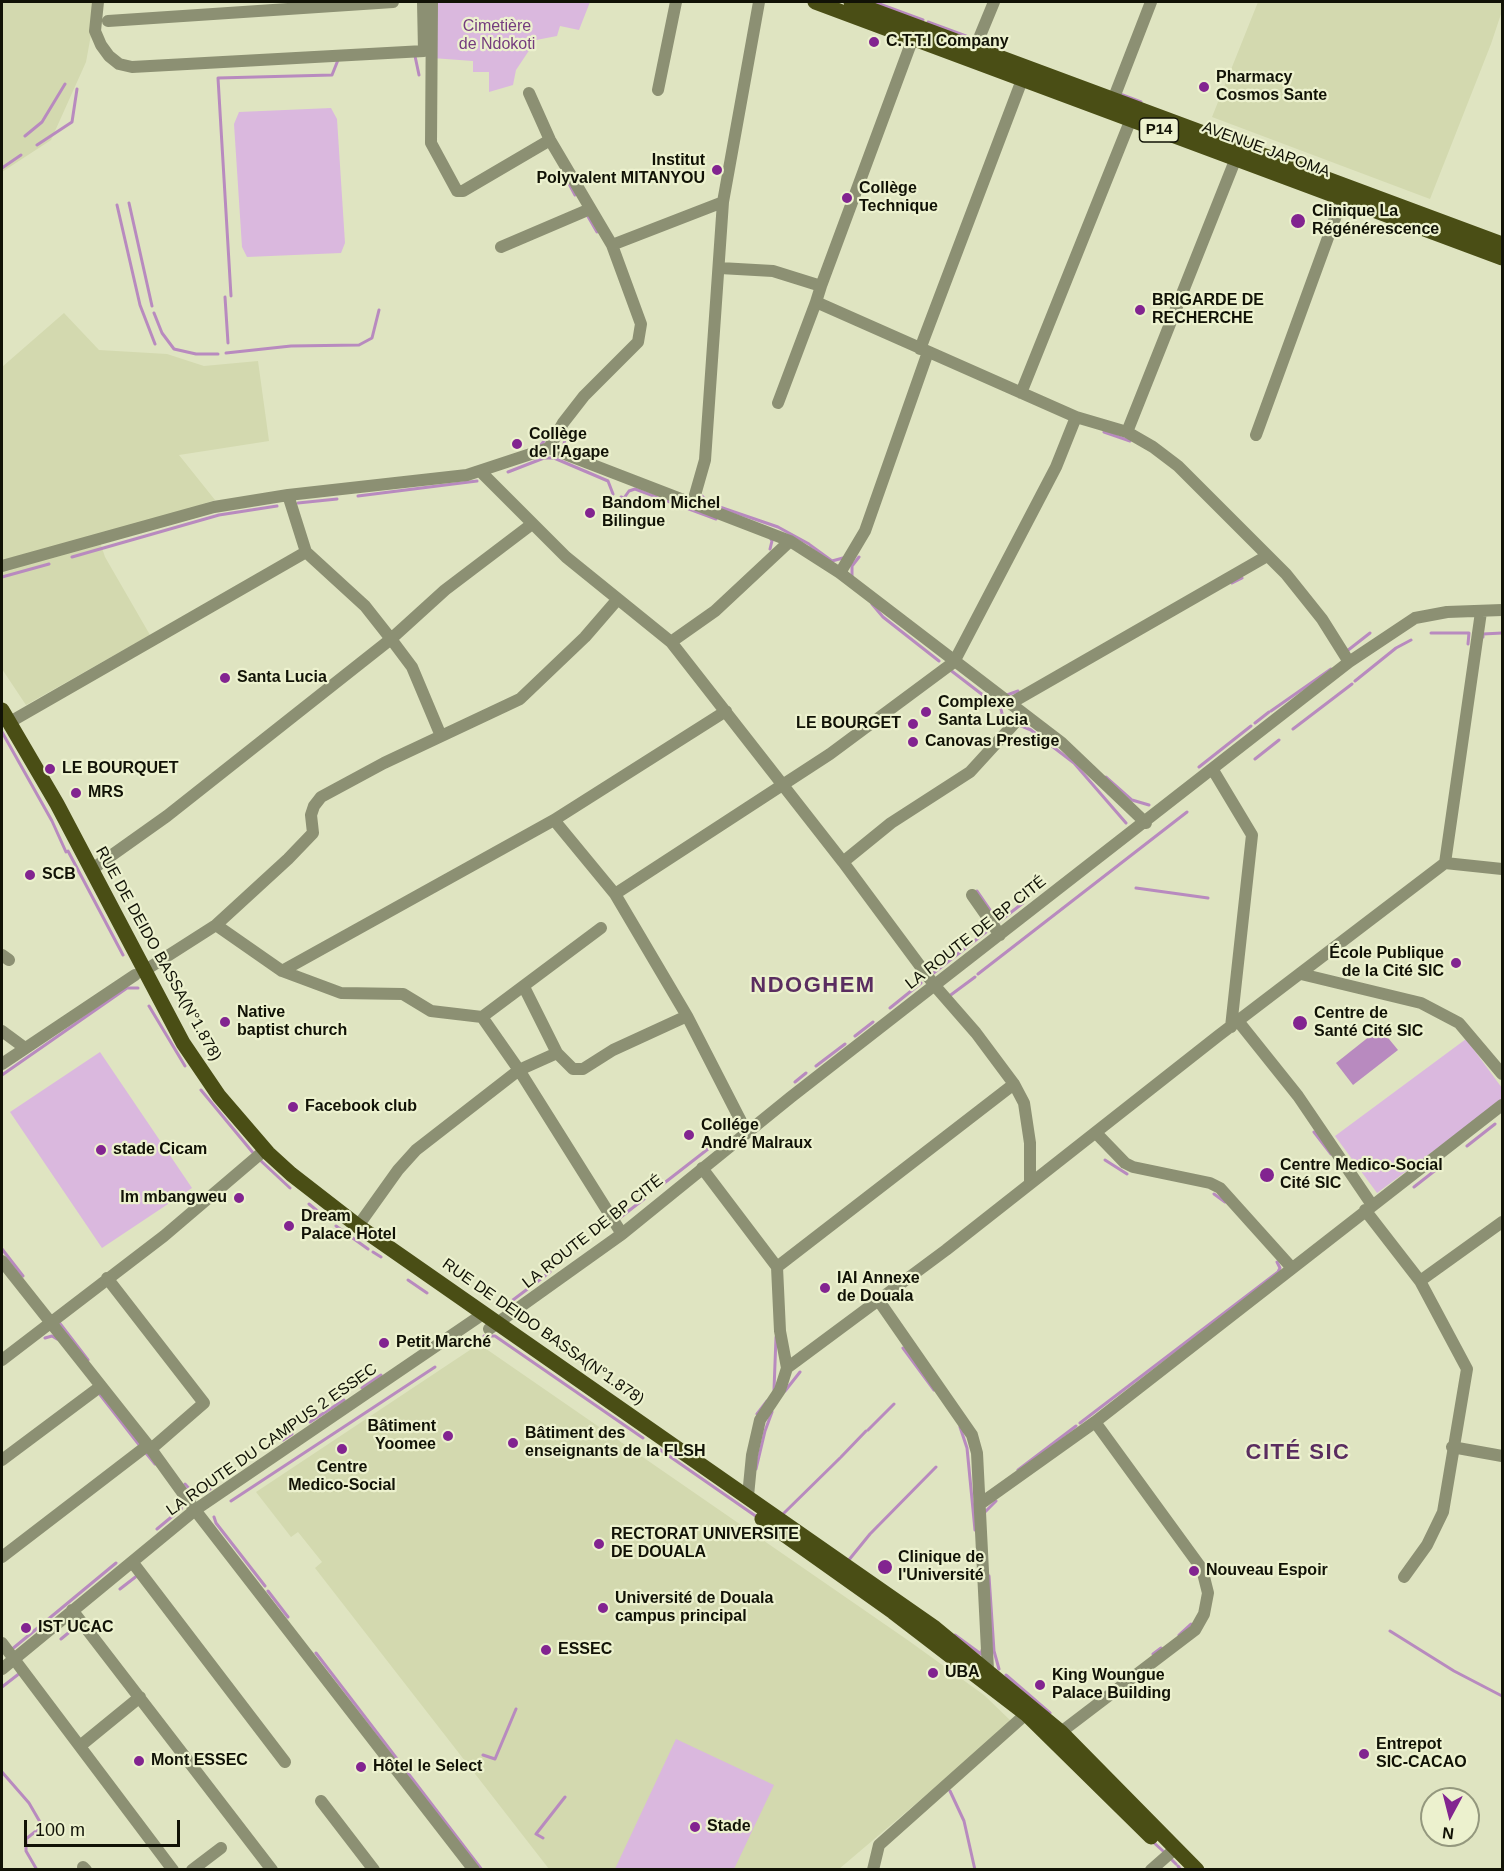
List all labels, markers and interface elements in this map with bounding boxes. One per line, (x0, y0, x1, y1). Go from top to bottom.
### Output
park label: Cimetière de Ndokoti (459, 17, 535, 55)
place label: C.T.T.I Company (886, 32, 1009, 52)
marker: C.T.T.I Company (867, 35, 881, 49)
place label: Pharmacy Cosmos Sante (1216, 68, 1327, 106)
marker: Pharmacy Cosmos Sante (1197, 80, 1211, 94)
road number: P14 (1140, 118, 1178, 142)
street label: AVENUE JAPOMA (1199, 118, 1333, 182)
place label: Institut Polyvalent MITANYOU (536, 151, 705, 189)
marker: Institut Polyvalent MITANYOU (710, 163, 724, 177)
place label: Collège Technique (859, 179, 938, 217)
marker: Collège Technique (840, 191, 854, 205)
place label: Clinique La Régénérescence (1312, 202, 1439, 240)
marker: Clinique La Régénérescence (1289, 212, 1307, 230)
place label: BRIGARDE DE RECHERCHE (1152, 291, 1264, 329)
marker: BRIGARDE DE RECHERCHE (1133, 303, 1147, 317)
place label: Collège de l'Agape (529, 425, 609, 463)
marker: Collège de l'Agape (510, 437, 524, 451)
place label: Bandom Michel Bilingue (602, 494, 720, 532)
marker: Bandom Michel Bilingue (583, 506, 597, 520)
place label: Santa Lucia (237, 668, 327, 688)
marker: Santa Lucia (218, 671, 232, 685)
place label: Complexe Santa Lucia (938, 693, 1028, 731)
marker: Complexe Santa Lucia (919, 705, 933, 719)
place label: LE BOURGET (796, 714, 901, 734)
marker: LE BOURGET (906, 717, 920, 731)
place label: Canovas Prestige (925, 732, 1059, 752)
marker: Canovas Prestige (906, 735, 920, 749)
place label: LE BOURQUET (62, 759, 178, 779)
marker: LE BOURQUET (43, 762, 57, 776)
place label: MRS (88, 783, 124, 803)
marker: MRS (69, 786, 83, 800)
street label: RUE DE DEIDO BASSA(N°1.878) (91, 844, 225, 1064)
place label: SCB (42, 865, 76, 885)
marker: SCB (23, 868, 37, 882)
street label: LA ROUTE DE BP CITÉ (902, 872, 1050, 994)
place label: École Publique de la Cité SIC (1329, 944, 1444, 982)
marker: École Publique de la Cité SIC (1449, 956, 1463, 970)
district label: NDOGHEM (750, 973, 876, 999)
place label: Native baptist church (237, 1003, 347, 1041)
place label: Centre de Santé Cité SIC (1314, 1004, 1423, 1042)
marker: Centre de Santé Cité SIC (1291, 1014, 1309, 1032)
marker: Native baptist church (218, 1015, 232, 1029)
place label: Facebook club (305, 1097, 417, 1117)
marker: Facebook club (286, 1100, 300, 1114)
place label: Collége André Malraux (701, 1116, 812, 1154)
marker: Collége André Malraux (682, 1128, 696, 1142)
place label: stade Cicam (113, 1140, 207, 1160)
marker: stade Cicam (94, 1143, 108, 1157)
place label: Centre Medico-Social Cité SIC (1280, 1156, 1443, 1194)
marker: Centre Medico-Social Cité SIC (1258, 1166, 1276, 1184)
street label: LA ROUTE DE BP CITÉ (519, 1171, 667, 1293)
place label: Im mbangweu (120, 1188, 227, 1208)
marker: Im mbangweu (232, 1191, 246, 1205)
place label: Dream Palace Hotel (301, 1207, 396, 1245)
marker: Dream Palace Hotel (282, 1219, 296, 1233)
street label: RUE DE DEIDO BASSA(N°1.878) (438, 1255, 648, 1409)
place label: IAI Annexe de Douala (837, 1269, 920, 1307)
marker: IAI Annexe de Douala (818, 1281, 832, 1295)
place label: Petit Marché (396, 1333, 491, 1353)
marker: Petit Marché (377, 1336, 391, 1350)
street label: LA ROUTE DU CAMPUS 2 ESSEC (163, 1360, 381, 1520)
place label: Bâtiment Yoomee (368, 1417, 436, 1455)
place label: Bâtiment des enseignants de la FLSH (525, 1424, 705, 1462)
marker: Bâtiment Yoomee (441, 1429, 455, 1443)
marker: Bâtiment des enseignants de la FLSH (506, 1436, 520, 1450)
district label: CITÉ SIC (1246, 1440, 1350, 1466)
marker: Centre Medico-Social (335, 1442, 349, 1456)
place label: Centre Medico-Social (288, 1458, 396, 1496)
place label: RECTORAT UNIVERSITE DE DOUALA (611, 1525, 799, 1563)
marker: RECTORAT UNIVERSITE DE DOUALA (592, 1537, 606, 1551)
place label: Clinique de l'Université (898, 1548, 984, 1586)
marker: Clinique de l'Université (876, 1558, 894, 1576)
place label: Nouveau Espoir (1206, 1561, 1328, 1581)
marker: Nouveau Espoir (1187, 1564, 1201, 1578)
place label: Université de Douala campus principal (615, 1589, 773, 1627)
marker: Université de Douala campus principal (596, 1601, 610, 1615)
place label: IST UCAC (38, 1618, 114, 1638)
marker: IST UCAC (19, 1621, 33, 1635)
place label: ESSEC (558, 1640, 612, 1660)
marker: ESSEC (539, 1643, 553, 1657)
place label: UBA (945, 1663, 980, 1683)
marker: UBA (926, 1666, 940, 1680)
place label: King Woungue Palace Building (1052, 1666, 1171, 1704)
marker: King Woungue Palace Building (1033, 1678, 1047, 1692)
place label: Entrepot SIC-CACAO (1376, 1735, 1467, 1773)
marker: Entrepot SIC-CACAO (1357, 1747, 1371, 1761)
place label: Mont ESSEC (151, 1751, 248, 1771)
marker: Mont ESSEC (132, 1754, 146, 1768)
place label: Hôtel le Select (373, 1757, 482, 1777)
marker: Hôtel le Select (354, 1760, 368, 1774)
north arrow (1420, 1787, 1480, 1847)
scale bar (27, 1808, 183, 1846)
place label: Stade (707, 1817, 751, 1837)
text: 100 m (35, 1820, 85, 1840)
marker: Stade (688, 1820, 702, 1834)
text: N (1441, 1824, 1455, 1843)

